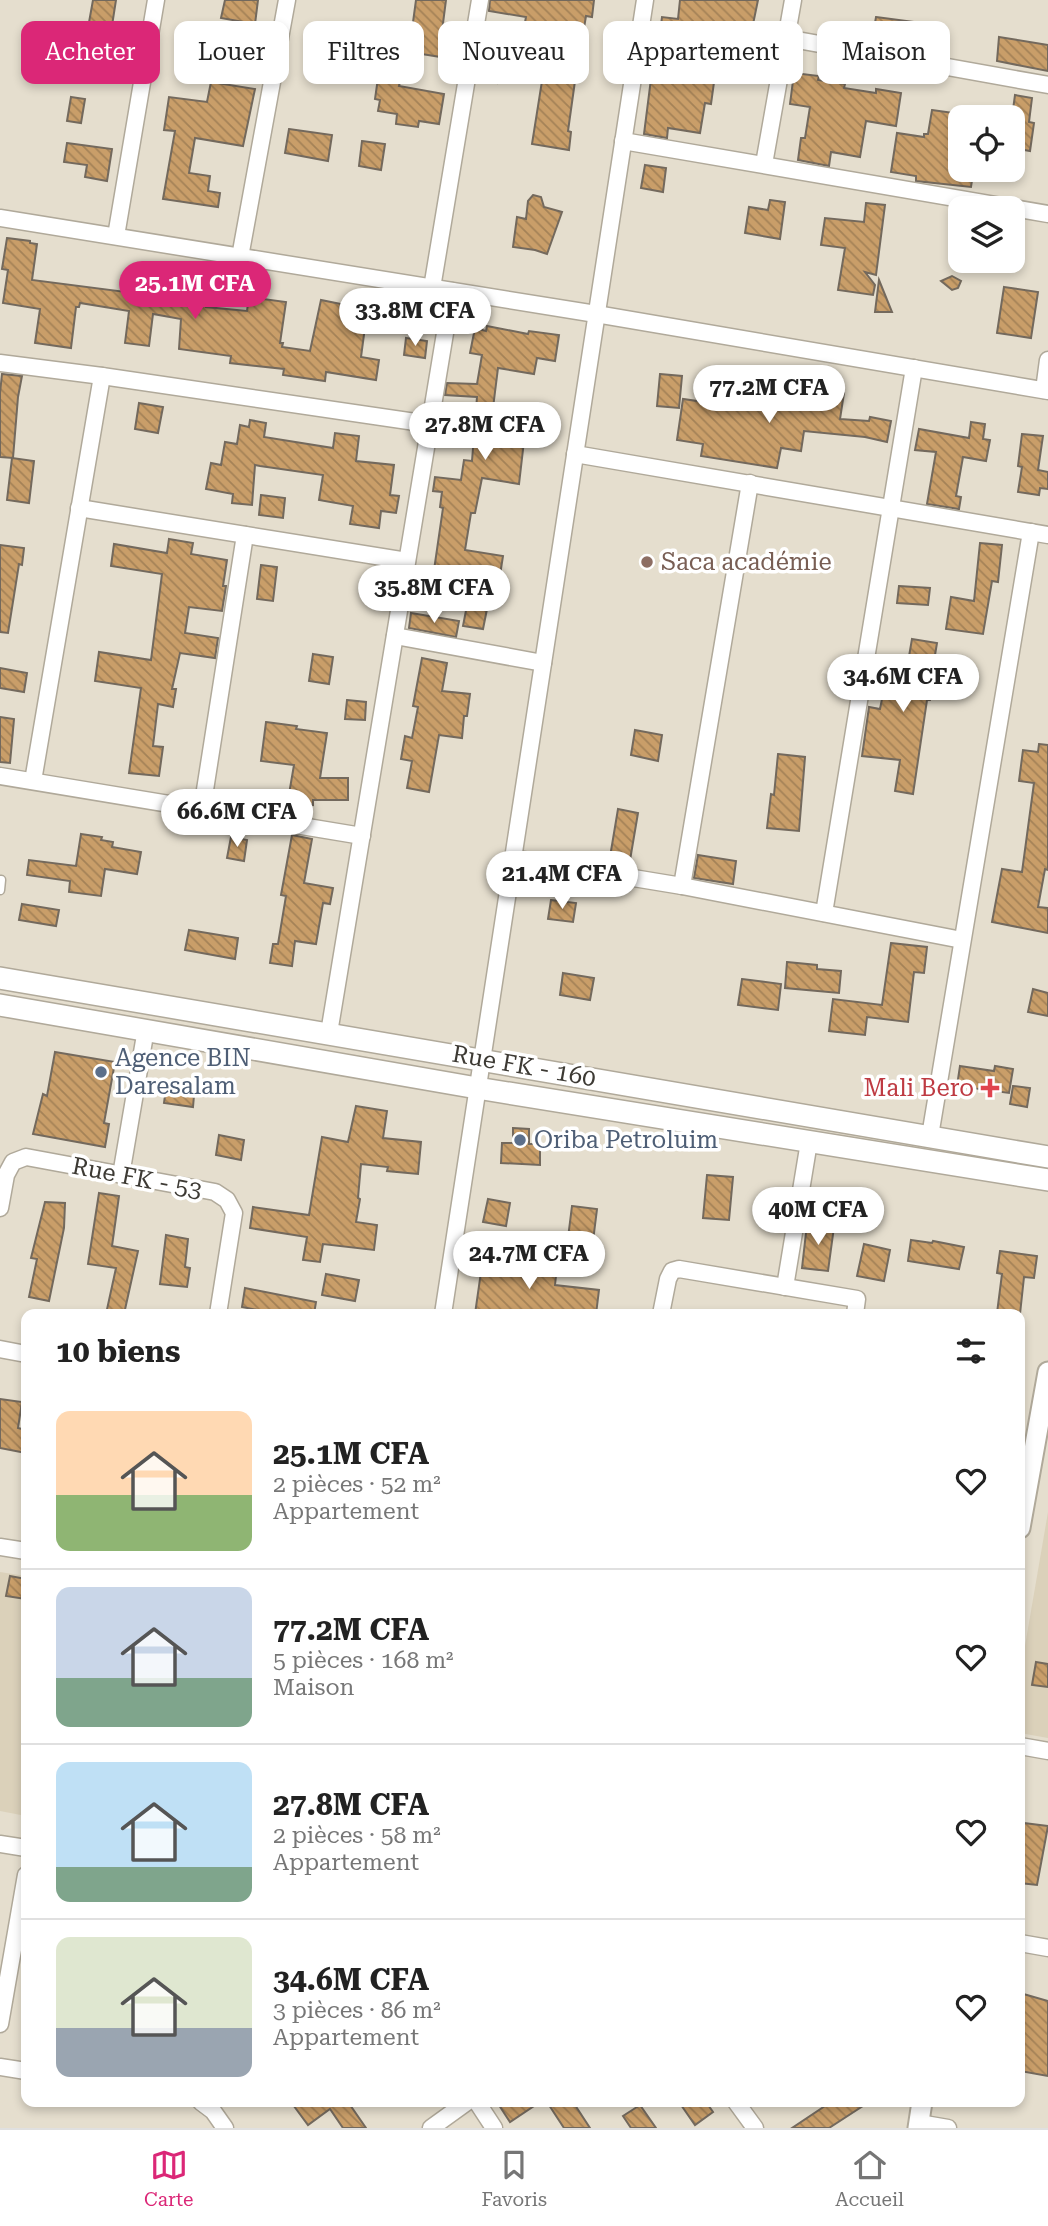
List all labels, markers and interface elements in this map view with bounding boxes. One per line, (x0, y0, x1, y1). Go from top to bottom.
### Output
chip: Acheter (21, 21, 160, 84)
chip: Louer (174, 21, 289, 84)
chip: Filtres (303, 21, 424, 84)
chip: Nouveau (438, 21, 589, 84)
chip: Appartement (603, 21, 803, 84)
chip: Maison (817, 21, 950, 84)
map controls (948, 105, 1025, 273)
button: locate (948, 105, 1025, 182)
button: layers (948, 196, 1025, 273)
pin: 25.1M CFA (115, 262, 275, 321)
text: 25.1M CFA (135, 270, 255, 297)
pin: 33.8M CFA (335, 288, 495, 348)
text: 33.8M CFA (355, 297, 475, 324)
pin: 77.2M CFA (689, 366, 849, 425)
text: 77.2M CFA (709, 374, 829, 401)
pin: 27.8M CFA (405, 402, 565, 462)
text: 27.8M CFA (425, 411, 545, 438)
place label: Saca académie (661, 548, 832, 576)
marker: Saca académie (639, 554, 655, 570)
pin: 35.8M CFA (354, 566, 514, 625)
text: 35.8M CFA (374, 574, 494, 601)
pin: 34.6M CFA (823, 654, 983, 714)
text: 34.6M CFA (843, 663, 963, 690)
pin: 66.6M CFA (157, 790, 317, 849)
text: 66.6M CFA (177, 798, 297, 825)
pin: 21.4M CFA (482, 852, 642, 911)
text: 21.4M CFA (502, 860, 622, 887)
street label: Rue FK - 160 (450, 1040, 598, 1092)
place label: Agence BIN Daresalam (115, 1044, 251, 1100)
marker: Agence BIN Daresalam (93, 1064, 109, 1080)
place label: Mali Bero (864, 1074, 974, 1102)
marker: Mali Bero (980, 1078, 1000, 1098)
place label: Oriba Petroluim (534, 1126, 718, 1154)
marker: Oriba Petroluim (512, 1132, 528, 1148)
street label: Rue FK - 53 (70, 1152, 204, 1204)
pin: 40M CFA (753, 1188, 883, 1247)
text: 40M CFA (768, 1196, 868, 1223)
pin: 24.7M CFA (449, 1232, 609, 1291)
text: 24.7M CFA (469, 1240, 589, 1267)
icon: filters (952, 1332, 990, 1370)
text: 10 biens (56, 1334, 180, 1369)
text: 25.1M CFA (273, 1436, 429, 1471)
icon: home (112, 1439, 196, 1523)
icon: heart (952, 1462, 990, 1500)
text: 2 pièces · 52 m² (273, 1471, 441, 1498)
text: Appartement (273, 1498, 419, 1525)
text: 77.2M CFA (273, 1612, 429, 1647)
icon: home (112, 1615, 196, 1699)
icon: heart (952, 1638, 990, 1676)
text: 5 pièces · 168 m² (273, 1647, 454, 1674)
text: Maison (273, 1674, 354, 1701)
text: 27.8M CFA (273, 1787, 429, 1822)
icon: home (112, 1790, 196, 1874)
icon: heart (952, 1813, 990, 1851)
text: 2 pièces · 58 m² (273, 1822, 441, 1849)
text: Appartement (273, 1849, 419, 1876)
text: 34.6M CFA (273, 1962, 429, 1997)
icon: home (112, 1965, 196, 2049)
icon: heart (952, 1988, 990, 2026)
text: 3 pièces · 86 m² (273, 1997, 441, 2024)
text: Appartement (273, 2024, 419, 2051)
tab: Carte (144, 2146, 193, 2211)
tab: Favoris (482, 2146, 547, 2211)
tab: Accueil (835, 2146, 904, 2211)

